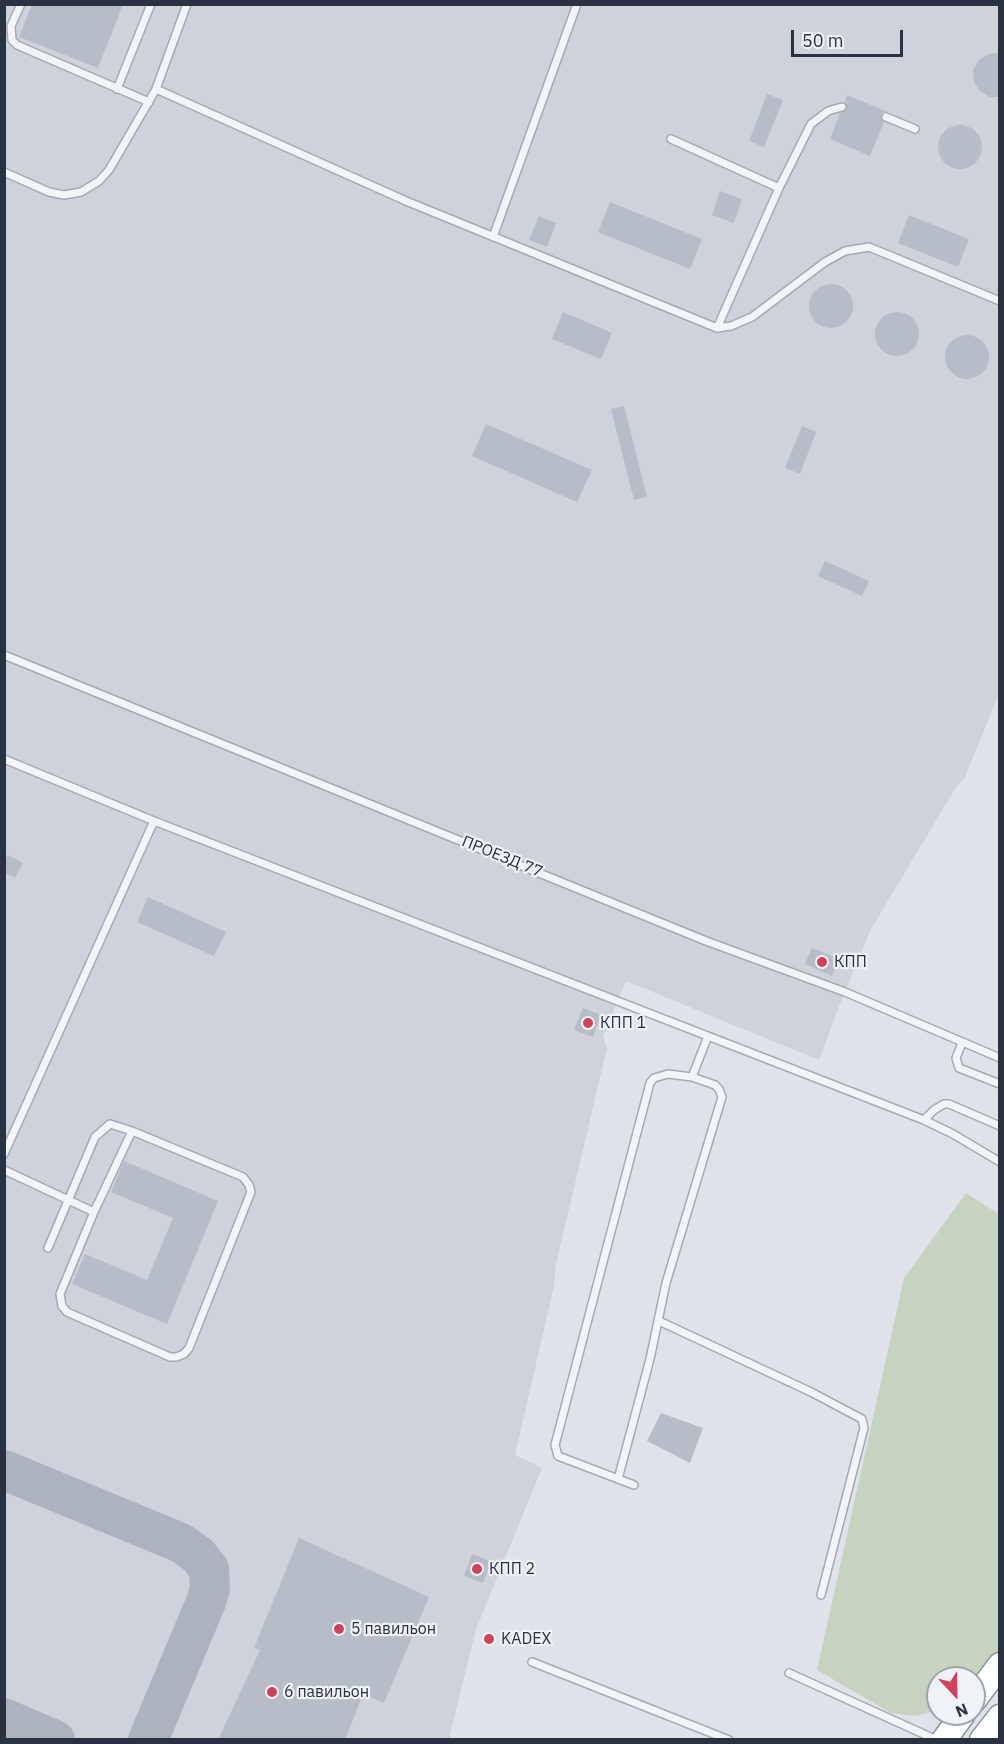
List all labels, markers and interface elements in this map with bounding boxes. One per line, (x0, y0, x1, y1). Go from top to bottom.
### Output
scale bar (794, 18, 906, 56)
text: 50 m (802, 29, 844, 52)
street label: ПРОЕЗД 77 (459, 832, 545, 882)
place label: КПП (834, 952, 867, 972)
marker: КПП (815, 955, 829, 969)
place label: КПП 1 (600, 1013, 646, 1033)
marker: КПП 1 (581, 1016, 595, 1030)
place label: КПП 2 (489, 1559, 535, 1579)
marker: КПП 2 (470, 1562, 484, 1576)
place label: 5 павильон (351, 1619, 436, 1639)
marker: 5 павильон (332, 1622, 346, 1636)
place label: KADEX (501, 1629, 551, 1649)
marker: KADEX (482, 1632, 496, 1646)
north arrow (926, 1666, 986, 1726)
place label: 6 павильон (284, 1682, 369, 1702)
marker: 6 павильон (265, 1685, 279, 1699)
text: N (953, 1699, 971, 1722)

